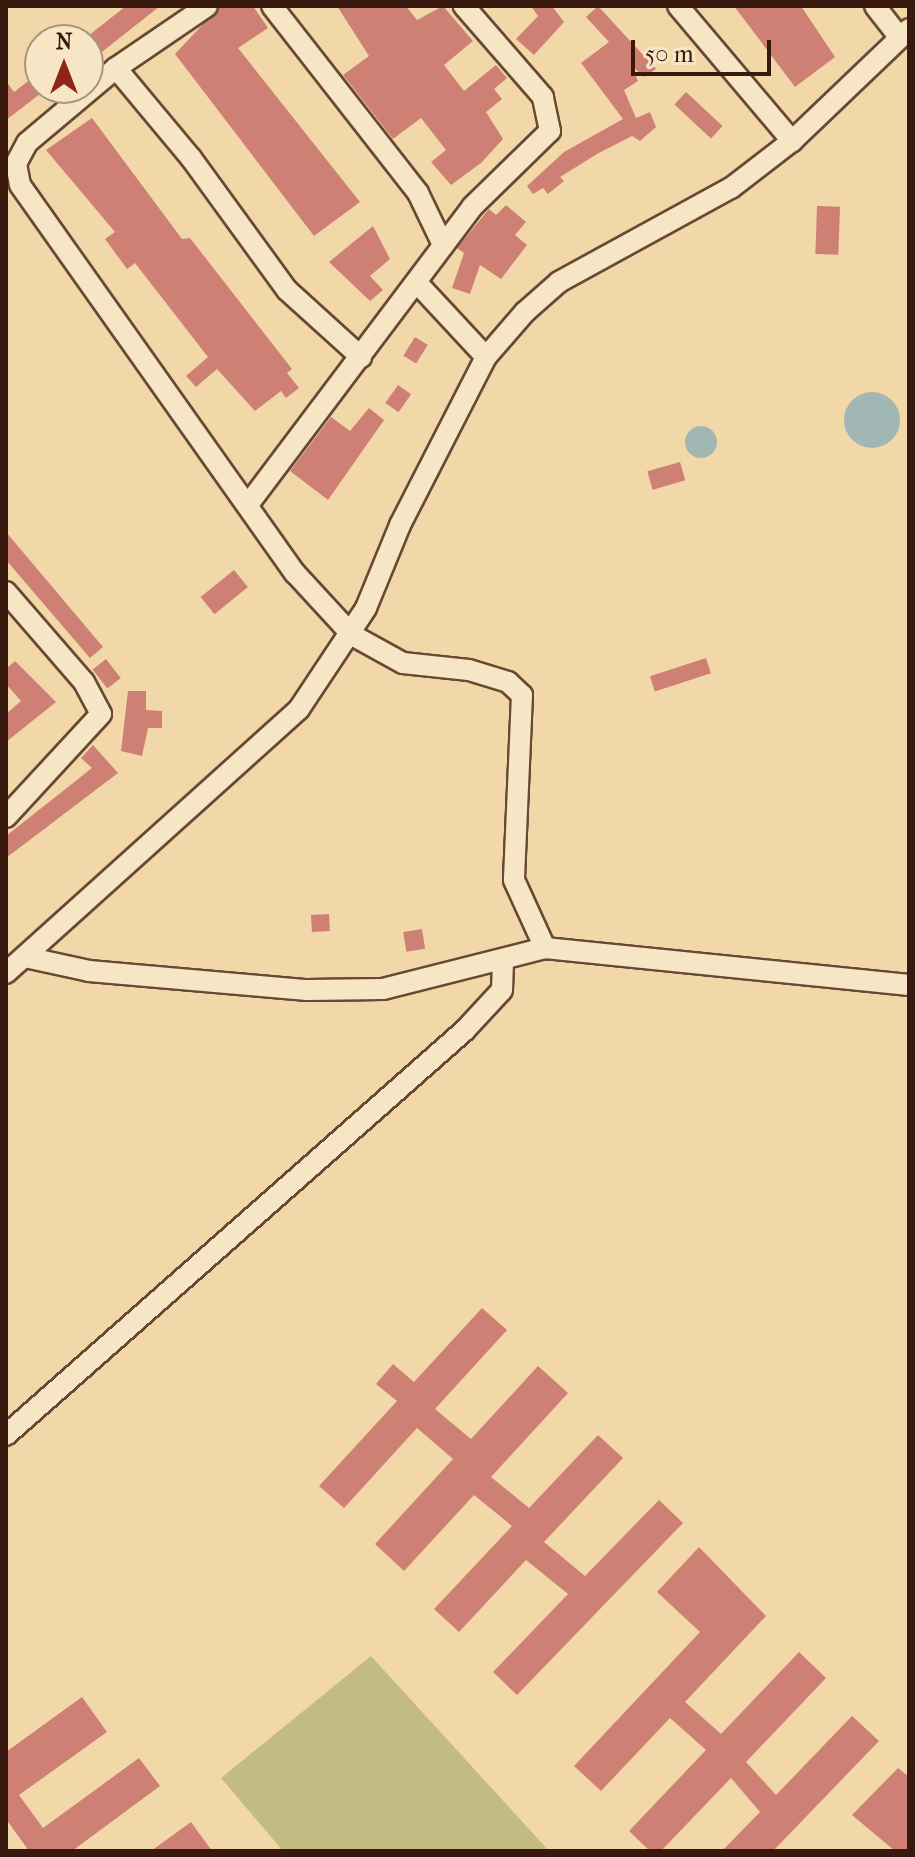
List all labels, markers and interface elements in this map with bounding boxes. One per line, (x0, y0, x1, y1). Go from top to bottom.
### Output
north arrow (24, 24, 104, 104)
scale bar (635, 24, 775, 74)
text: N (56, 29, 72, 55)
text: 50 m (645, 40, 694, 68)

